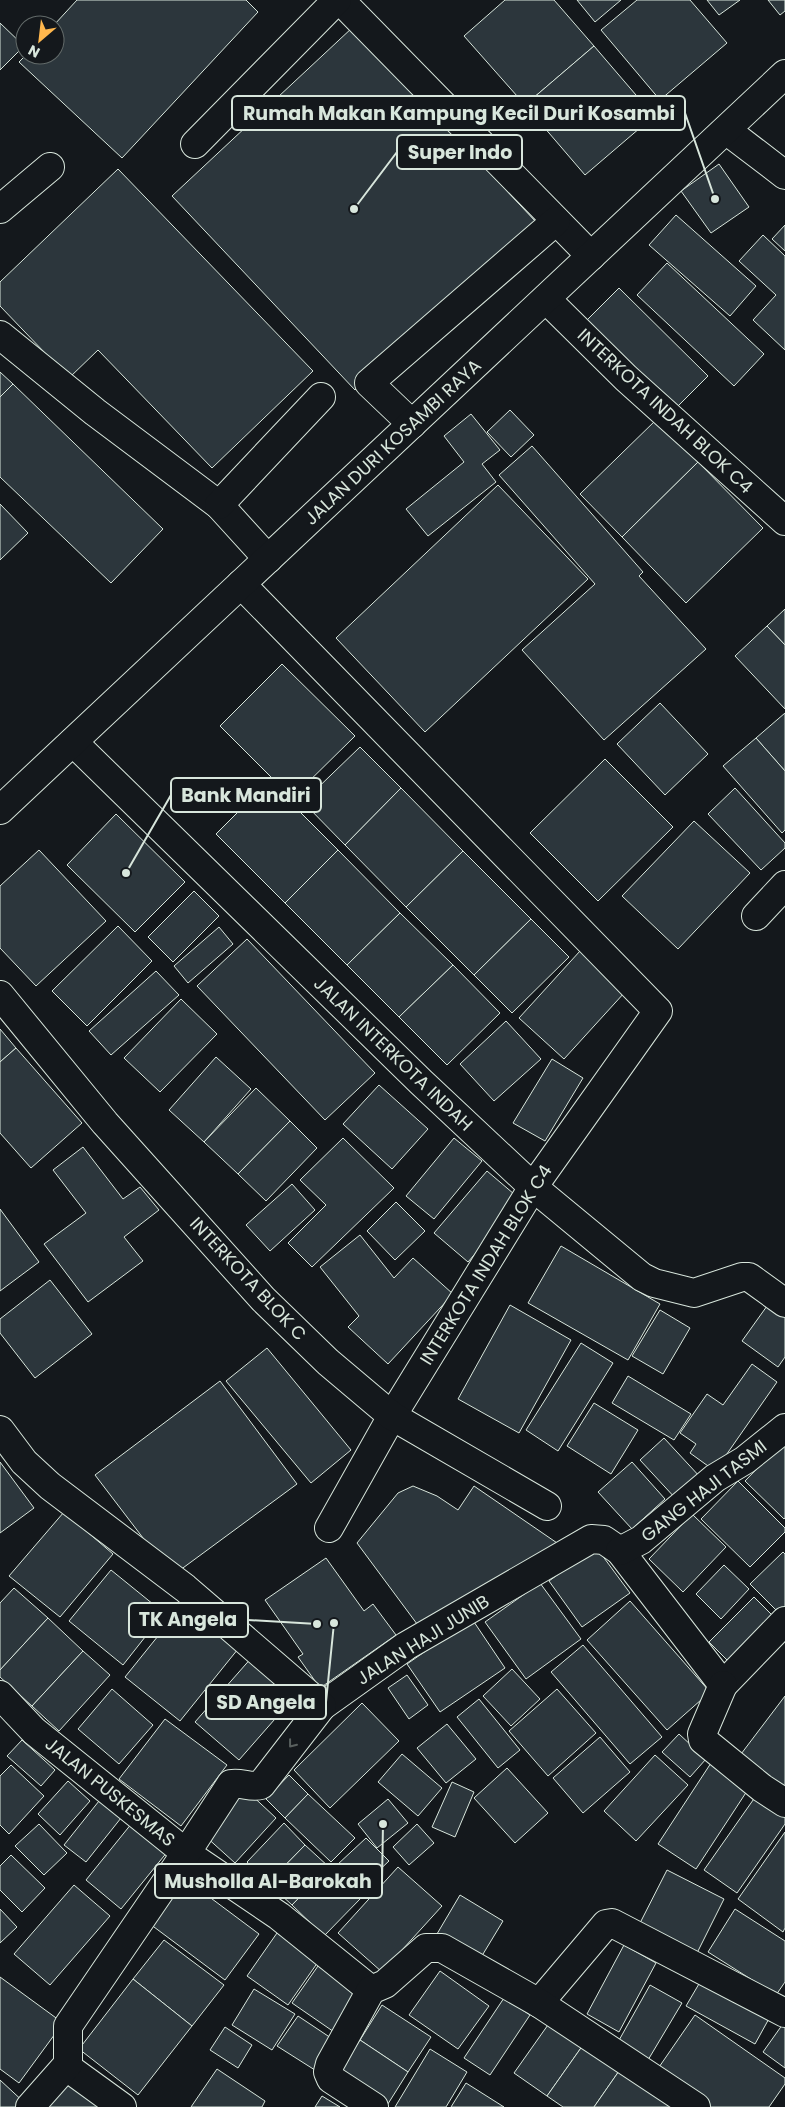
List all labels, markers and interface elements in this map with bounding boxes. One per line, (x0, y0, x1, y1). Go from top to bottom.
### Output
north arrow (15, 15, 65, 65)
text: N (25, 40, 43, 63)
callout: Rumah Makan Kampung Kecil Duri Kosambi (232, 96, 685, 130)
text: Rumah Makan Kampung Kecil Duri Kosambi (243, 100, 675, 127)
callout: Super Indo (397, 135, 522, 169)
text: Super Indo (408, 139, 512, 166)
street label: INTERKOTA INDAH BLOK C4 (572, 323, 759, 499)
street label: JALAN DURI KOSAMBI RAYA (299, 353, 486, 530)
callout: Bank Mandiri (171, 778, 321, 812)
text: Bank Mandiri (181, 782, 311, 809)
street label: JALAN INTERKOTA INDAH (308, 971, 478, 1136)
street label: INTERKOTA INDAH BLOK C4 (414, 1160, 558, 1370)
street label: INTERKOTA BLOK C (184, 1211, 312, 1346)
street label: GANG HAJI TASMI (636, 1434, 772, 1548)
street label: JALAN HAJI JUNIB (352, 1589, 494, 1691)
callout: TK Angela (129, 1603, 248, 1637)
text: TK Angela (139, 1606, 237, 1633)
callout: SD Angela (206, 1685, 326, 1719)
text: SD Angela (216, 1689, 316, 1716)
street label: JALAN PUSKESMAS (40, 1731, 181, 1852)
one-way arrow (288, 1739, 297, 1748)
callout: Musholla Al-Barokah (155, 1864, 382, 1898)
text: Musholla Al-Barokah (164, 1868, 372, 1895)

